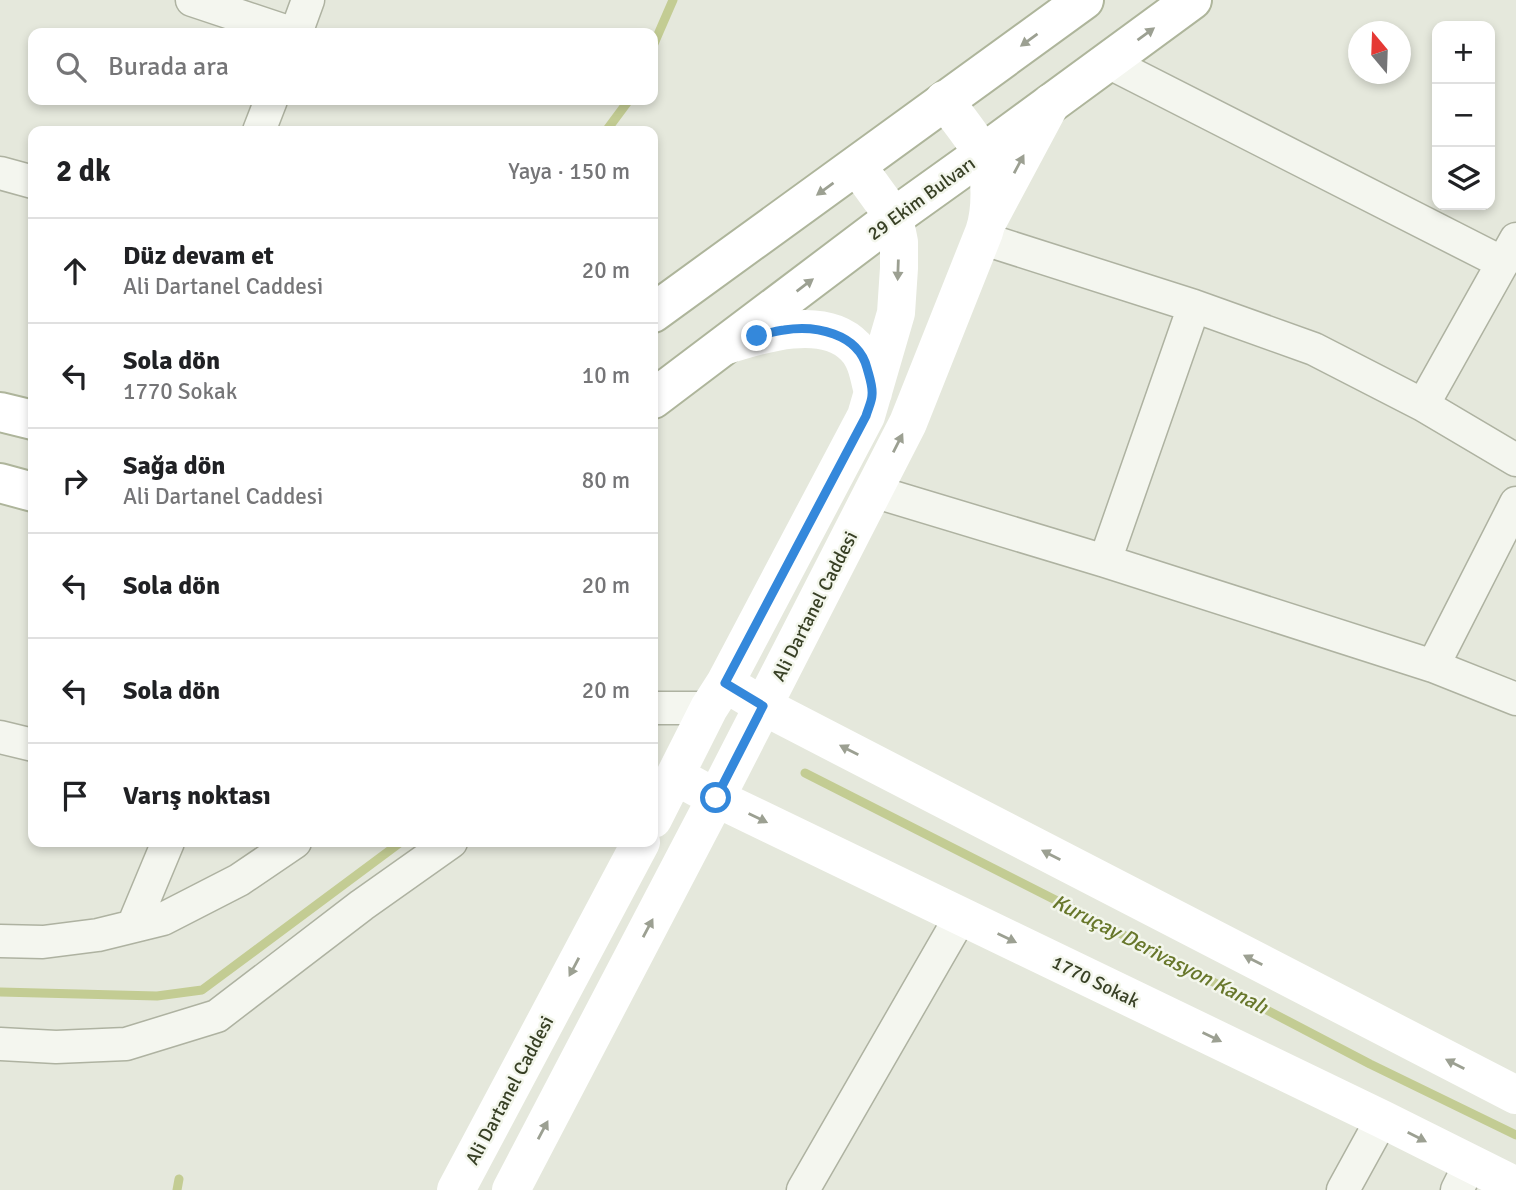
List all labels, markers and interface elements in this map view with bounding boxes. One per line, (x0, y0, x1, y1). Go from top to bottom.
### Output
north arrow (1348, 21, 1411, 84)
map controls (1432, 21, 1495, 210)
button: + (1432, 21, 1495, 84)
one-way arrow (1137, 27, 1155, 41)
search box (28, 28, 658, 105)
one-way arrow (1020, 33, 1038, 47)
icon: search (52, 48, 90, 86)
text: Burada ara (108, 51, 229, 83)
button: − (1432, 84, 1495, 147)
button: layers (1432, 147, 1495, 210)
street label: 29 Ekim Bulvarı (863, 152, 980, 246)
text: 2 dk (56, 153, 111, 190)
one-way arrow (1013, 154, 1025, 174)
text: Yaya · 150 m (508, 157, 630, 186)
one-way arrow (816, 181, 834, 195)
text: Düz devam et (123, 240, 274, 272)
icon: ahead (56, 252, 94, 290)
text: 20 m (582, 256, 630, 285)
one-way arrow (893, 260, 904, 282)
text: Ali Dartanel Caddesi (123, 272, 323, 301)
one-way arrow (796, 277, 814, 292)
route end (741, 320, 772, 351)
text: Sola dön (123, 345, 220, 377)
icon: left (56, 357, 94, 395)
text: 10 m (582, 361, 630, 390)
text: 1770 Sokak (123, 377, 237, 406)
one-way arrow (893, 433, 904, 453)
text: Sağa dön (123, 450, 226, 482)
icon: right (56, 462, 94, 500)
text: 80 m (582, 466, 630, 495)
text: Ali Dartanel Caddesi (123, 482, 323, 511)
street label: Ali Dartanel Caddesi (767, 527, 863, 686)
icon: left (56, 567, 94, 605)
text: Sola dön (123, 570, 220, 602)
text: 20 m (582, 571, 630, 600)
icon: left (56, 672, 94, 710)
text: Sola dön (123, 675, 220, 707)
text: 20 m (582, 676, 630, 705)
one-way arrow (839, 745, 859, 756)
icon: arrive (56, 777, 94, 815)
text: Varış noktası (123, 780, 271, 812)
route start (700, 782, 731, 813)
one-way arrow (748, 813, 768, 824)
one-way arrow (1041, 849, 1061, 861)
water label: Kuruçay Derivasyon Kanalı (1048, 888, 1273, 1020)
one-way arrow (642, 918, 654, 938)
one-way arrow (997, 933, 1017, 944)
street label: 1770 Sokak (1048, 950, 1144, 1014)
one-way arrow (1243, 954, 1263, 965)
one-way arrow (569, 957, 580, 977)
street label: Ali Dartanel Caddesi (460, 1012, 559, 1169)
one-way arrow (1202, 1032, 1222, 1043)
one-way arrow (1446, 1058, 1465, 1070)
one-way arrow (536, 1119, 548, 1139)
one-way arrow (1407, 1131, 1427, 1143)

